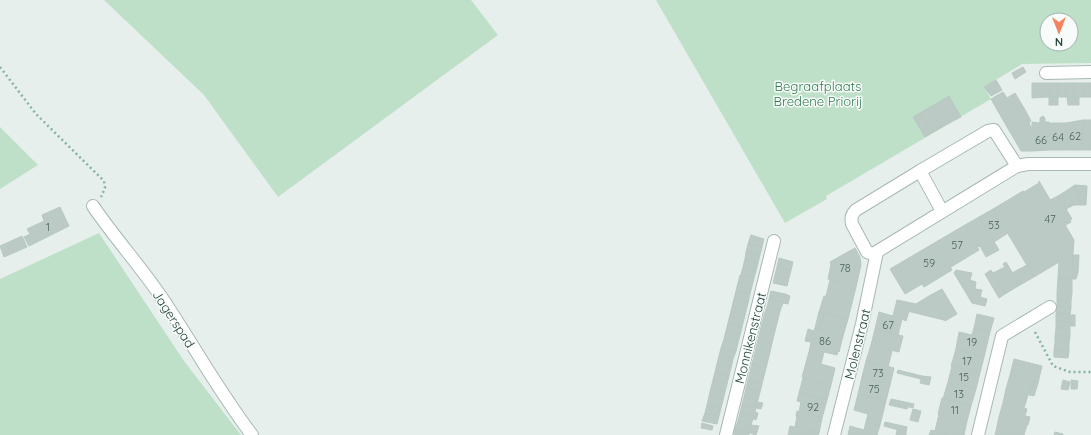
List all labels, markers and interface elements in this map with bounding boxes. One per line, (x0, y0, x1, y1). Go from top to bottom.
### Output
north arrow (1039, 12, 1079, 52)
text: N (1055, 35, 1063, 49)
park label: Begraafplaats Bredene Priorij (774, 78, 862, 109)
house number: 62 (1069, 129, 1081, 143)
house number: 64 (1052, 130, 1064, 144)
house number: 66 (1035, 133, 1047, 147)
house number: 47 (1044, 212, 1056, 226)
house number: 53 (988, 218, 1000, 232)
house number: 1 (46, 220, 50, 234)
house number: 57 (951, 238, 963, 252)
house number: 59 (923, 256, 935, 270)
house number: 78 (839, 261, 851, 275)
street label: Jagerspad (150, 287, 198, 351)
street label: Monnikenstraat (731, 291, 769, 385)
street label: Molenstraat (841, 307, 873, 381)
house number: 67 (882, 318, 894, 332)
house number: 86 (819, 334, 831, 348)
house number: 19 (967, 335, 977, 349)
house number: 17 (962, 354, 972, 368)
house number: 73 (872, 366, 884, 380)
house number: 15 (959, 370, 969, 384)
house number: 75 (868, 382, 880, 396)
house number: 13 (954, 387, 964, 401)
house number: 92 (807, 400, 819, 414)
house number: 11 (951, 403, 959, 417)

